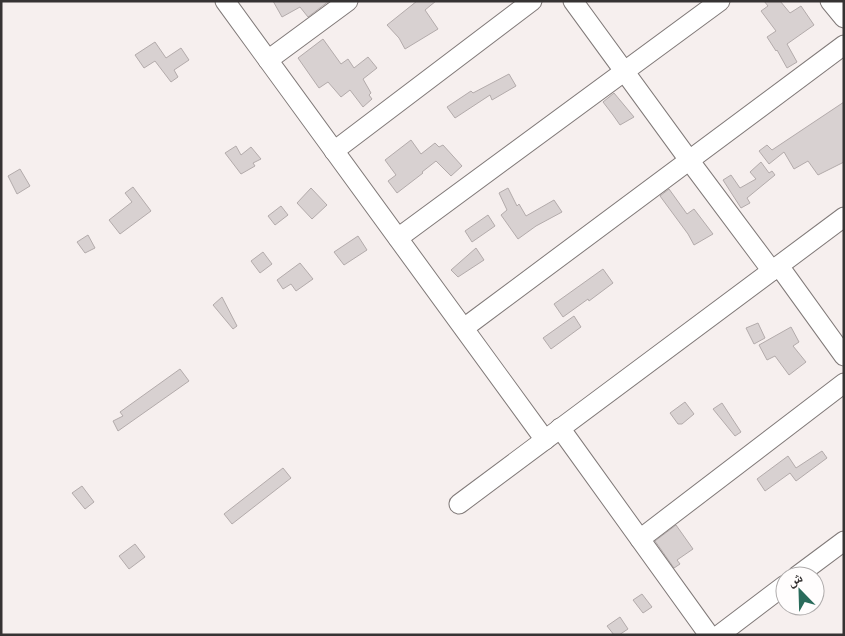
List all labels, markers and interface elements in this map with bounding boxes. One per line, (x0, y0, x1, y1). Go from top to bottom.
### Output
north arrow (775, 566, 825, 616)
text: ش (784, 567, 805, 590)

